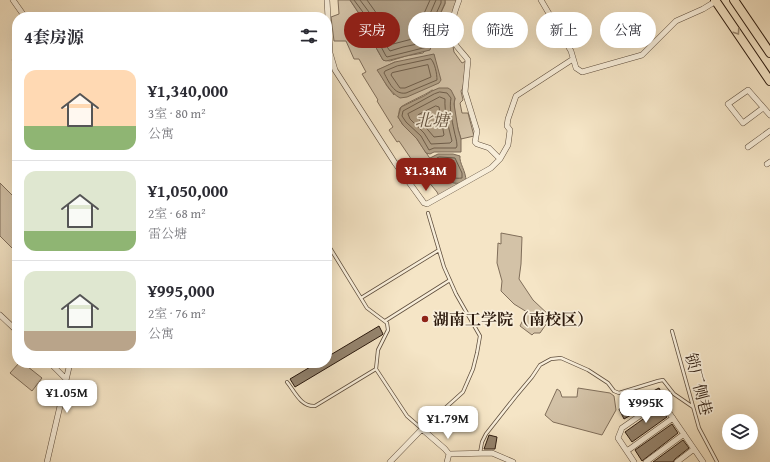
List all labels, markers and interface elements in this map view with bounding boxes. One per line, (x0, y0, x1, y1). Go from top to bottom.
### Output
chip: 买房 (344, 12, 400, 48)
chip: 租房 (408, 12, 464, 48)
chip: 筛选 (472, 12, 528, 48)
chip: 新上 (536, 12, 592, 48)
chip: 公寓 (600, 12, 656, 48)
text: 4套房源 (24, 24, 84, 49)
icon: filters (298, 25, 320, 47)
one-way arrow (732, 28, 740, 35)
text: ¥1,340,000 (148, 78, 228, 103)
icon: home (56, 86, 104, 134)
text: 3室 · 80 m² (148, 104, 206, 123)
water label: 北塘 (415, 107, 452, 132)
text: 公寓 (148, 124, 174, 143)
pin: ¥1.34M (393, 158, 459, 192)
text: ¥1.34M (405, 161, 447, 180)
text: ¥1,050,000 (148, 178, 228, 203)
icon: home (56, 187, 104, 235)
text: 2室 · 68 m² (148, 204, 206, 223)
text: 雷公塘 (148, 224, 187, 243)
text: ¥995,000 (148, 278, 214, 303)
icon: home (56, 287, 104, 335)
text: 2室 · 76 m² (148, 304, 206, 323)
place label: 湖南工学院（南校区） (433, 307, 593, 331)
marker: 湖南工学院（南校区） (420, 314, 430, 324)
text: 公寓 (148, 324, 174, 343)
street label: 锁厂侧巷 (679, 350, 719, 418)
pin: ¥1.05M (34, 380, 100, 414)
text: ¥1.05M (46, 383, 88, 402)
pin: ¥995K (618, 390, 674, 424)
text: ¥995K (628, 393, 664, 412)
pin: ¥1.79M (415, 406, 481, 440)
text: ¥1.79M (427, 409, 469, 428)
map controls (722, 414, 758, 450)
button: layers (722, 414, 758, 450)

